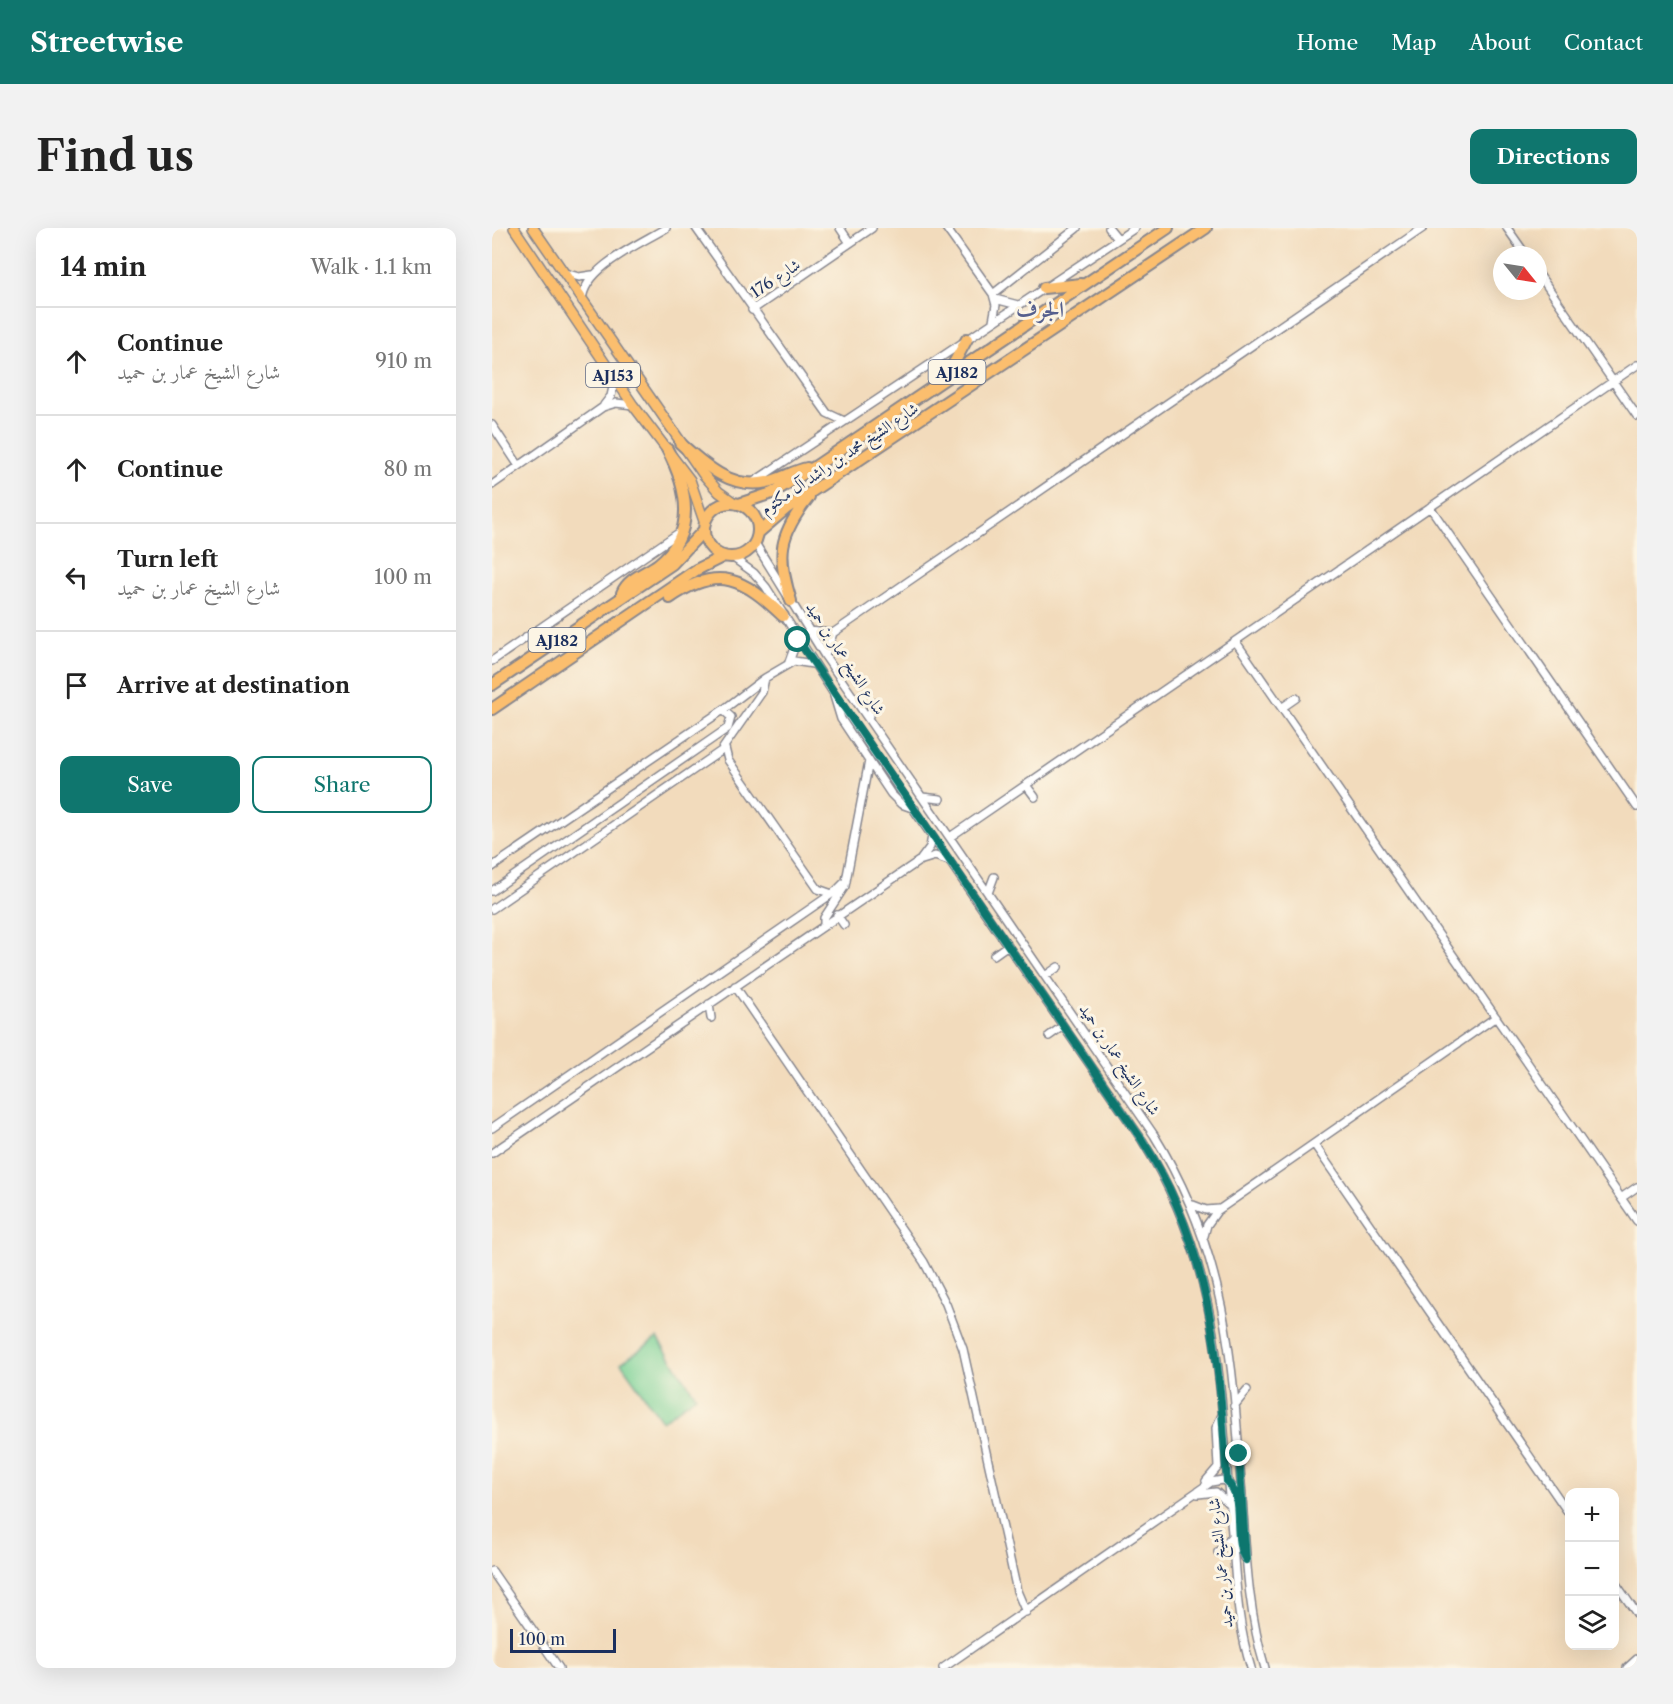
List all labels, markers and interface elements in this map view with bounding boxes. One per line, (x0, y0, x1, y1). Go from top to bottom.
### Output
text: Streetwise (30, 25, 184, 59)
text: Home (1297, 30, 1358, 55)
text: Map (1391, 30, 1436, 55)
text: About (1469, 30, 1531, 55)
text: Contact (1564, 30, 1643, 55)
button: Directions (1470, 129, 1637, 184)
text: Find us (36, 130, 194, 182)
north arrow (1493, 246, 1547, 300)
text: 14 min (60, 251, 147, 283)
street label: شارع 176 (746, 254, 806, 305)
text: Walk · 1.1 km (310, 255, 432, 279)
district label: الجرف (1016, 296, 1064, 324)
text: Continue (117, 330, 223, 357)
icon: ahead (60, 345, 93, 378)
text: 910 m (375, 349, 432, 373)
text: شارع الشيخ عمار بن حميد (117, 360, 280, 384)
road number: AJ182 (928, 360, 986, 384)
road number: AJ153 (586, 363, 640, 387)
street label: شارع الشيخ محمد بن راشد آل مكتوم (756, 398, 924, 522)
icon: ahead (60, 453, 93, 486)
text: Continue (117, 456, 223, 483)
text: 80 m (384, 457, 432, 481)
text: Turn left (117, 546, 218, 573)
icon: left (60, 561, 93, 594)
text: 100 m (374, 565, 432, 589)
text: شارع الشيخ عمار بن حميد (117, 576, 280, 600)
street label: شارع الشيخ عمار بن حميد (798, 598, 890, 721)
route start (784, 626, 810, 652)
road number: AJ182 (528, 628, 586, 652)
icon: arrive (60, 669, 93, 702)
text: Arrive at destination (117, 672, 350, 699)
button: Save (60, 756, 240, 813)
button: Share (252, 756, 432, 813)
street label: شارع الشيخ عمار بن حميد (1071, 999, 1165, 1122)
route end (1225, 1440, 1251, 1466)
map controls (1565, 1488, 1619, 1650)
button: + (1565, 1488, 1619, 1542)
street label: شارع الشيخ عمار بن حميد (1203, 1496, 1242, 1629)
button: − (1565, 1542, 1619, 1596)
button: layers (1565, 1596, 1619, 1650)
scale bar (510, 1626, 616, 1654)
text: 100 m (519, 1629, 565, 1649)

